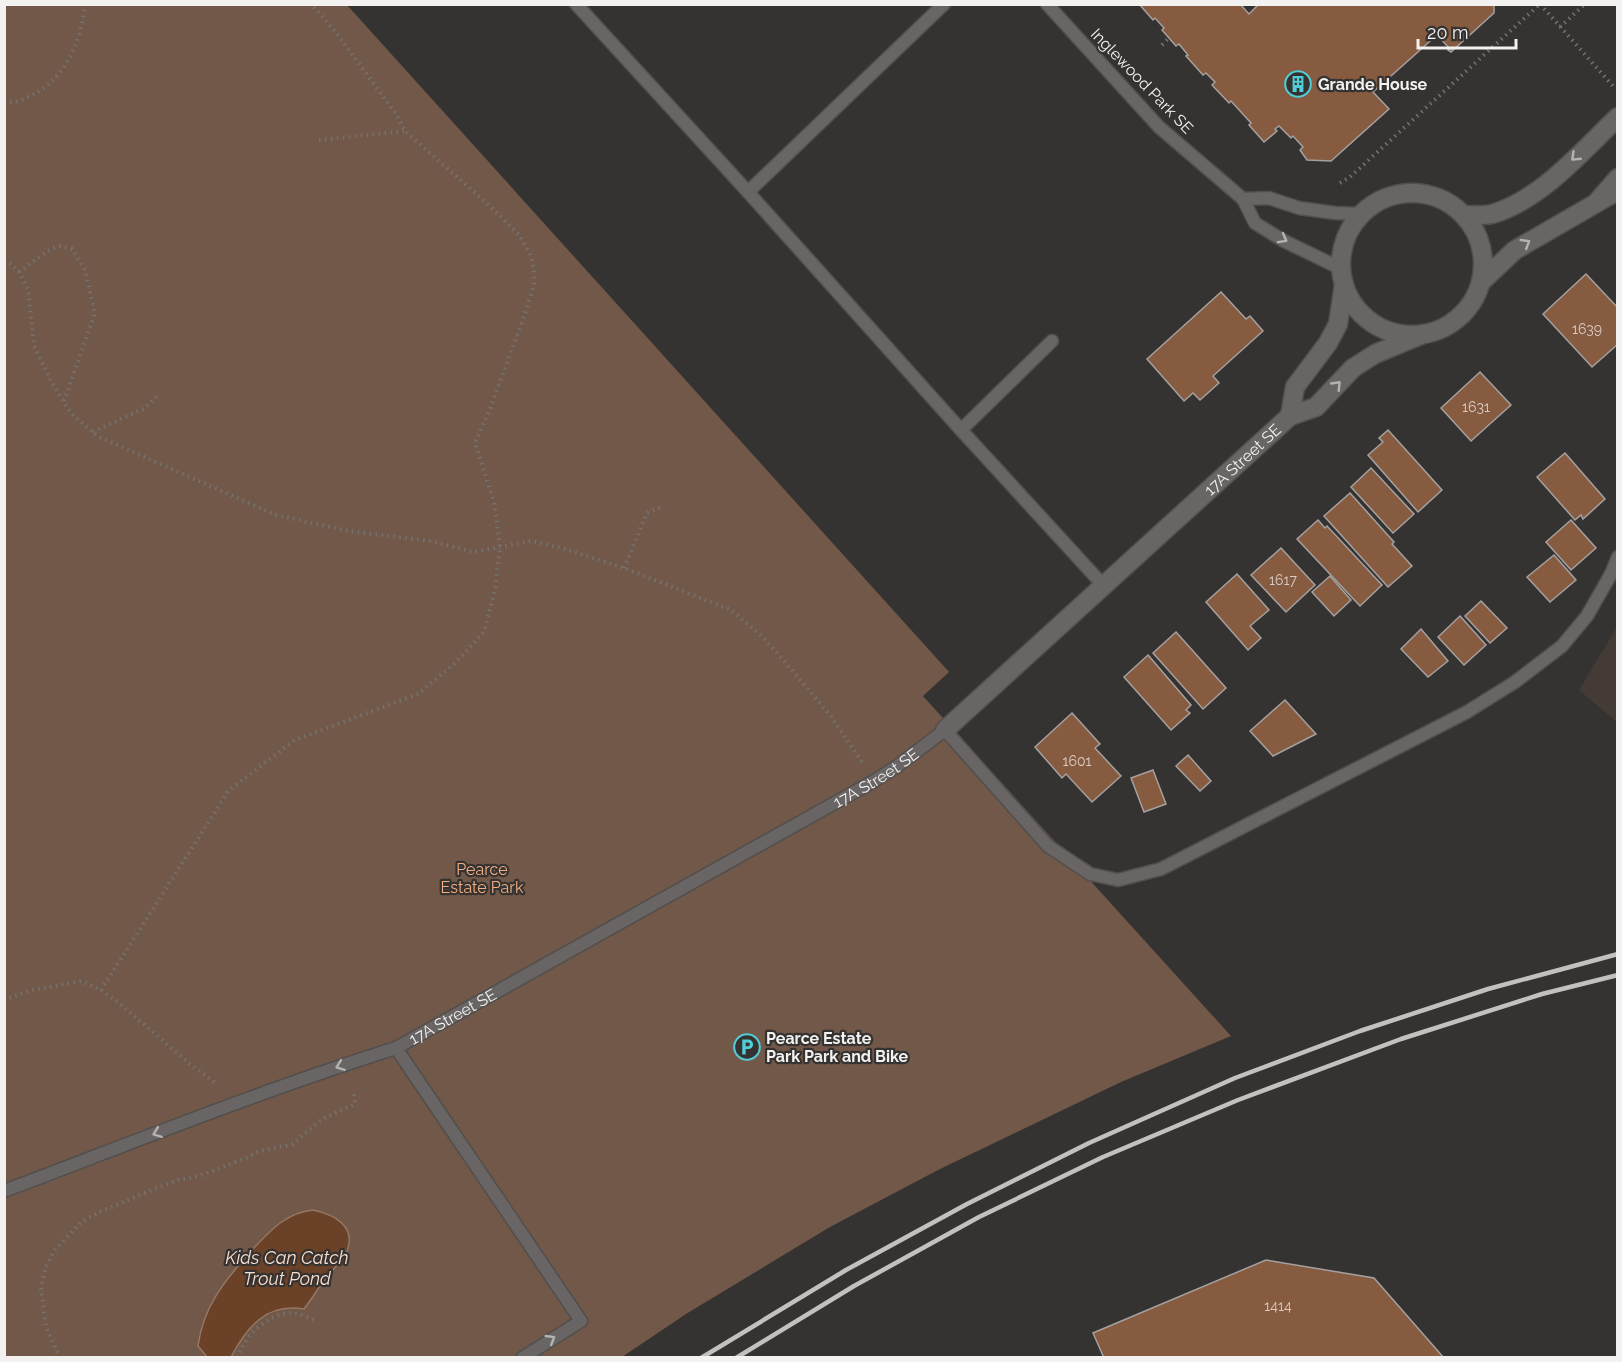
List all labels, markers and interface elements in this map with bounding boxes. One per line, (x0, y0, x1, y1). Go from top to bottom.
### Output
scale bar (1418, 12, 1516, 50)
text: 20 m (1427, 22, 1469, 43)
street label: Inglewood Park SE (1087, 25, 1197, 138)
building icon: Grande House (1283, 69, 1313, 99)
place label: Grande House (1318, 75, 1428, 94)
one-way arrow (1572, 150, 1583, 161)
one-way arrow (1277, 232, 1287, 243)
one-way arrow (1520, 238, 1530, 250)
house number: 1639 (1572, 321, 1602, 337)
one-way arrow (1330, 381, 1341, 391)
house number: 1631 (1462, 399, 1490, 415)
street label: 17A Street SE (1200, 420, 1285, 499)
house number: 1617 (1269, 572, 1297, 588)
street label: 17A Street SE (830, 744, 922, 811)
house number: 1601 (1063, 753, 1092, 769)
park label: Pearce Estate Park (441, 860, 524, 897)
street label: 17A Street SE (405, 984, 500, 1048)
place label: Pearce Estate Park Park and Bike (766, 1029, 908, 1066)
parking icon: Pearce Estate Park Park and Bike (732, 1032, 762, 1062)
one-way arrow (335, 1058, 346, 1071)
one-way arrow (152, 1126, 163, 1138)
water label: Kids Can Catch Trout Pond (225, 1247, 349, 1289)
house number: 1414 (1264, 1298, 1292, 1314)
one-way arrow (545, 1335, 555, 1347)

